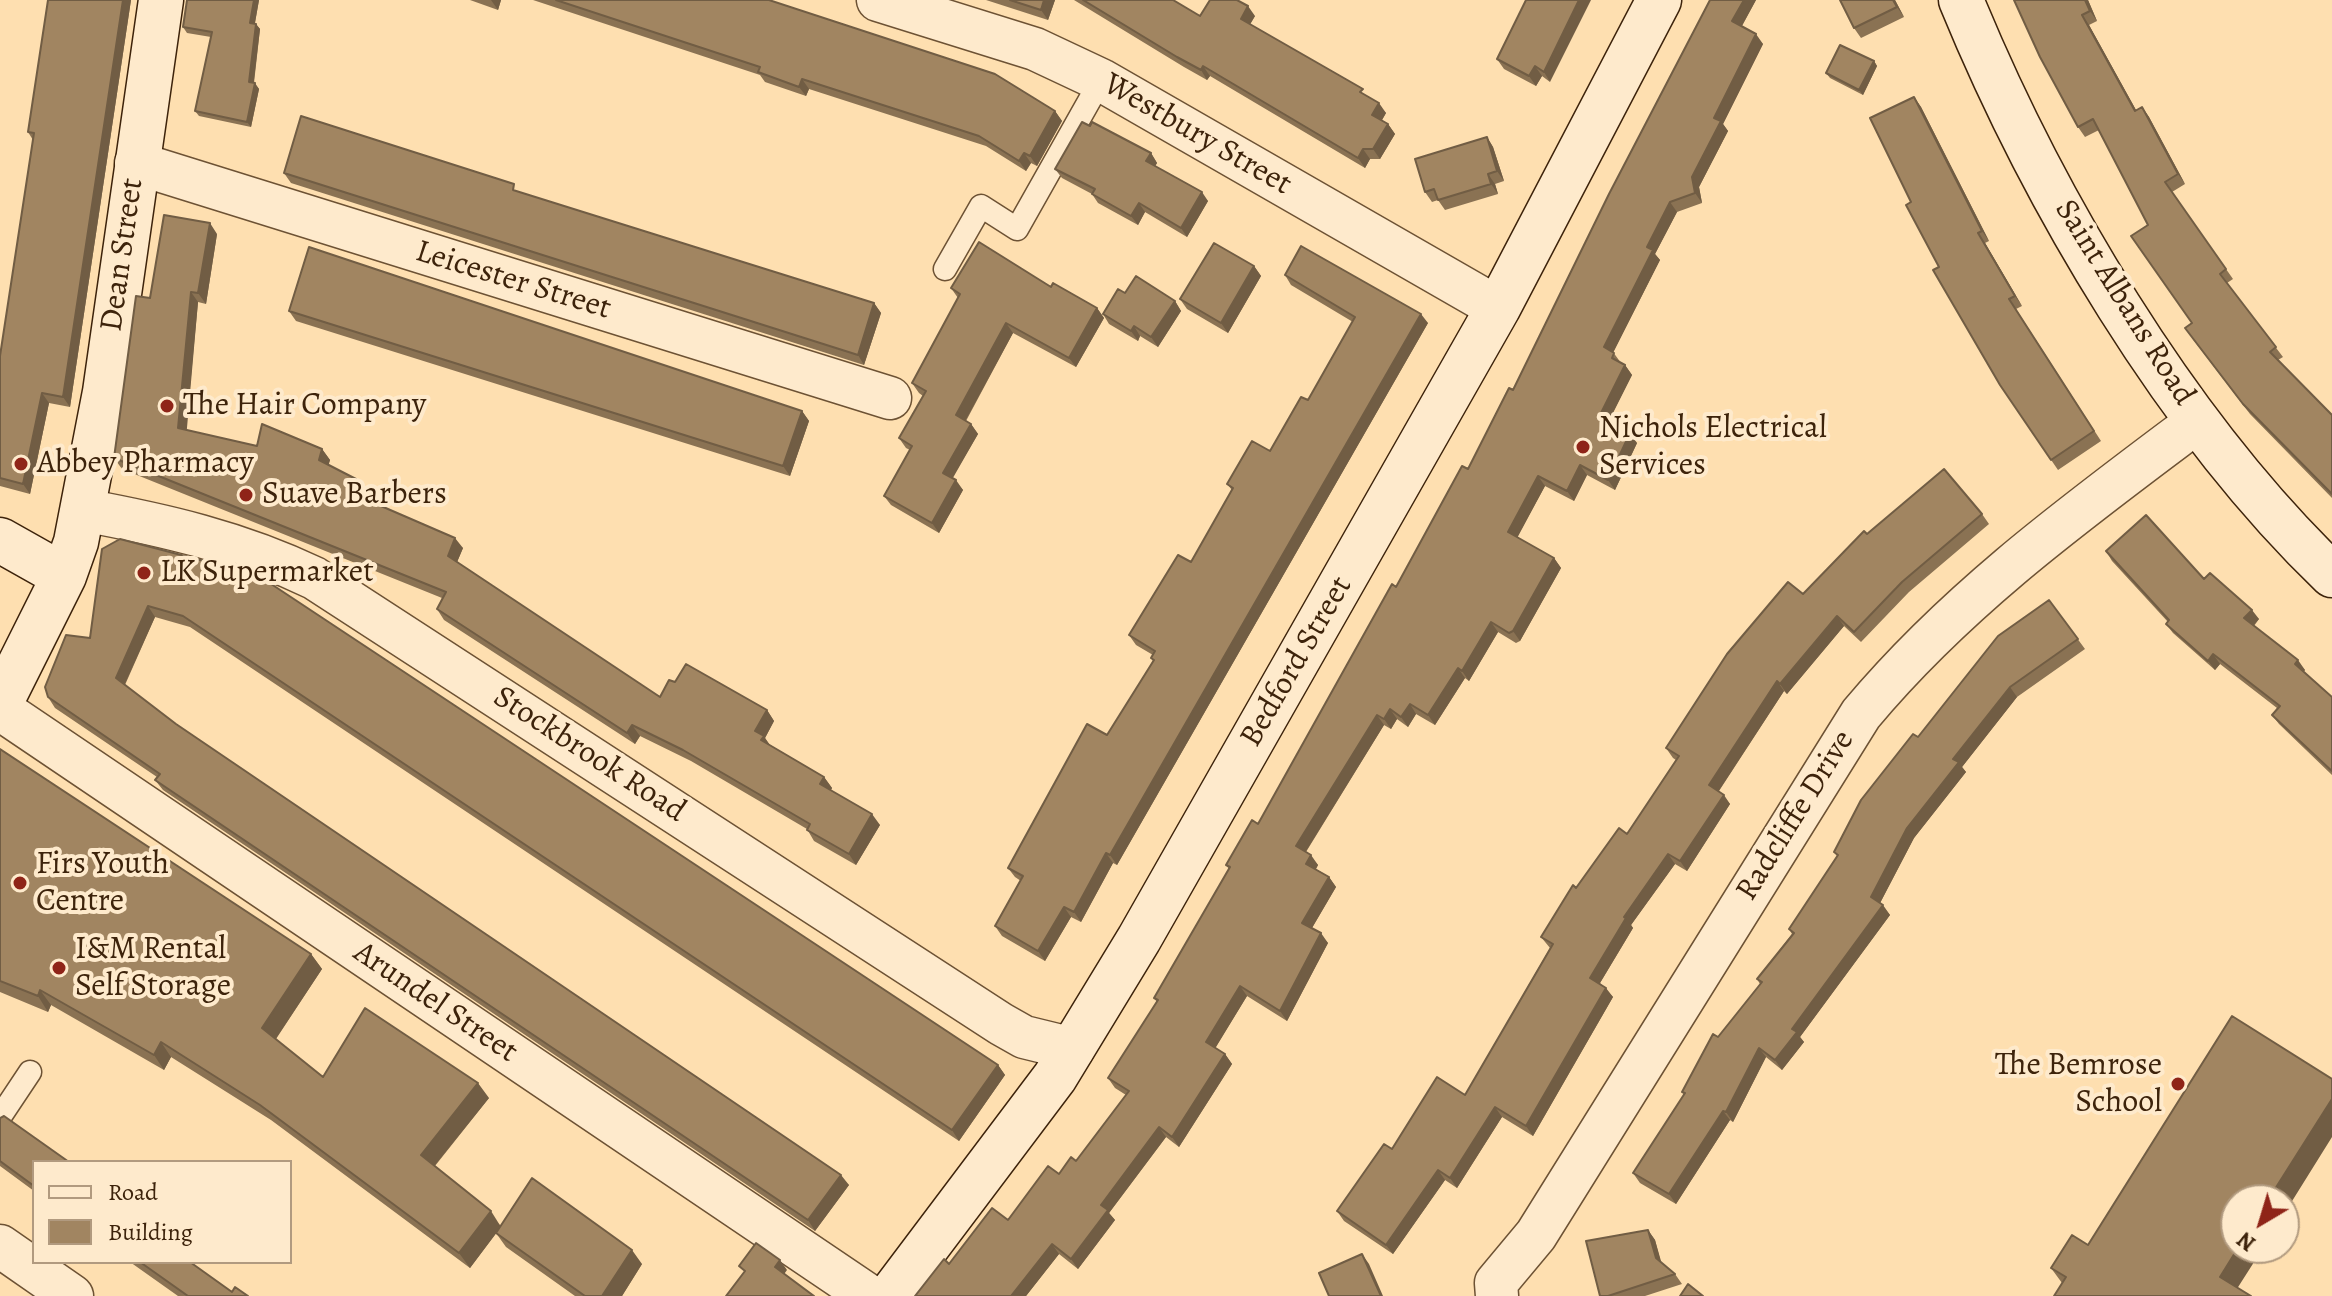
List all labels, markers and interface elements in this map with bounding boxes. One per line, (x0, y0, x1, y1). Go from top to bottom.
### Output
street label: Westbury Street (1096, 66, 1298, 204)
street label: Dean Street (93, 176, 153, 334)
street label: Saint Albans Road (2045, 193, 2203, 413)
street label: Leicester Street (411, 233, 615, 329)
place label: The Hair Company (183, 387, 426, 425)
marker: The Hair Company (158, 397, 176, 415)
place label: Nichols Electrical Services (1599, 410, 1827, 485)
marker: Nichols Electrical Services (1574, 438, 1592, 456)
place label: Abbey Pharmacy (37, 445, 254, 483)
marker: Abbey Pharmacy (12, 455, 30, 473)
place label: Suave Barbers (262, 476, 447, 514)
marker: Suave Barbers (237, 486, 255, 504)
place label: LK Supermarket (160, 554, 374, 592)
marker: LK Supermarket (135, 564, 153, 582)
street label: Bedford Street (1233, 570, 1361, 754)
street label: Stockbrook Road (486, 678, 692, 832)
street label: Radcliffe Drive (1728, 724, 1864, 908)
place label: Firs Youth Centre (36, 846, 169, 921)
marker: Firs Youth Centre (11, 874, 29, 892)
place label: I&M Rental Self Storage (75, 931, 231, 1006)
street label: Arundel Street (346, 934, 524, 1072)
marker: I&M Rental Self Storage (50, 959, 68, 977)
place label: The Bemrose School (1995, 1047, 2162, 1122)
marker: The Bemrose School (2169, 1075, 2187, 1093)
legend (32, 1160, 292, 1264)
text: Road (108, 1176, 158, 1208)
north arrow (2220, 1184, 2300, 1264)
text: Building (108, 1216, 193, 1248)
text: N (2231, 1225, 2262, 1258)

